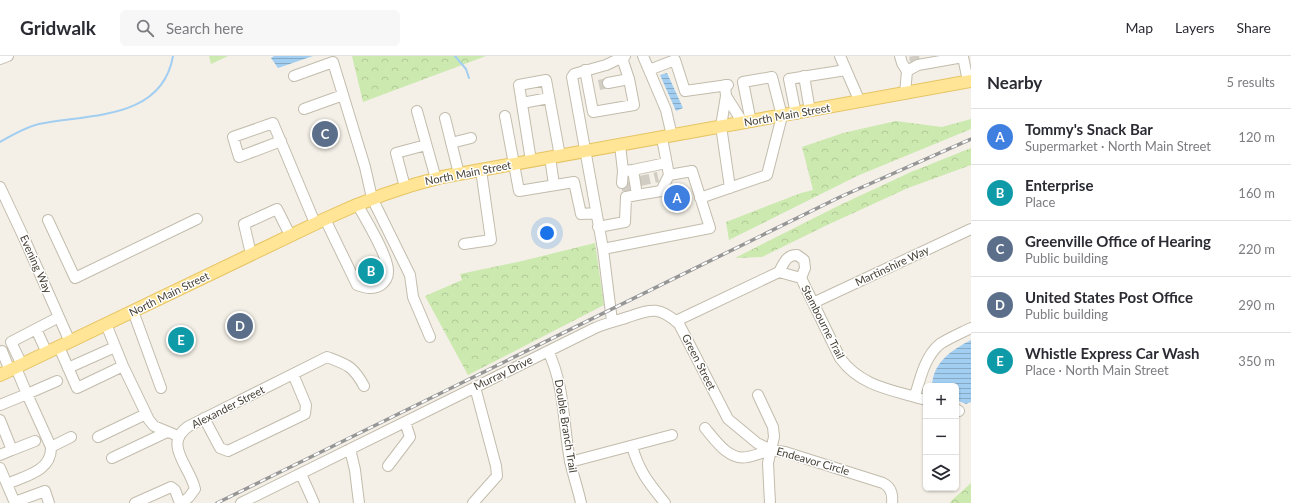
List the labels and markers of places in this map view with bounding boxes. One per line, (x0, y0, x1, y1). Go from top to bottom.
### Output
pin: C (312, 119, 338, 149)
pin: A (664, 183, 690, 213)
pin: B (358, 256, 384, 286)
pin: D (227, 311, 253, 341)
pin: E (168, 325, 194, 355)

